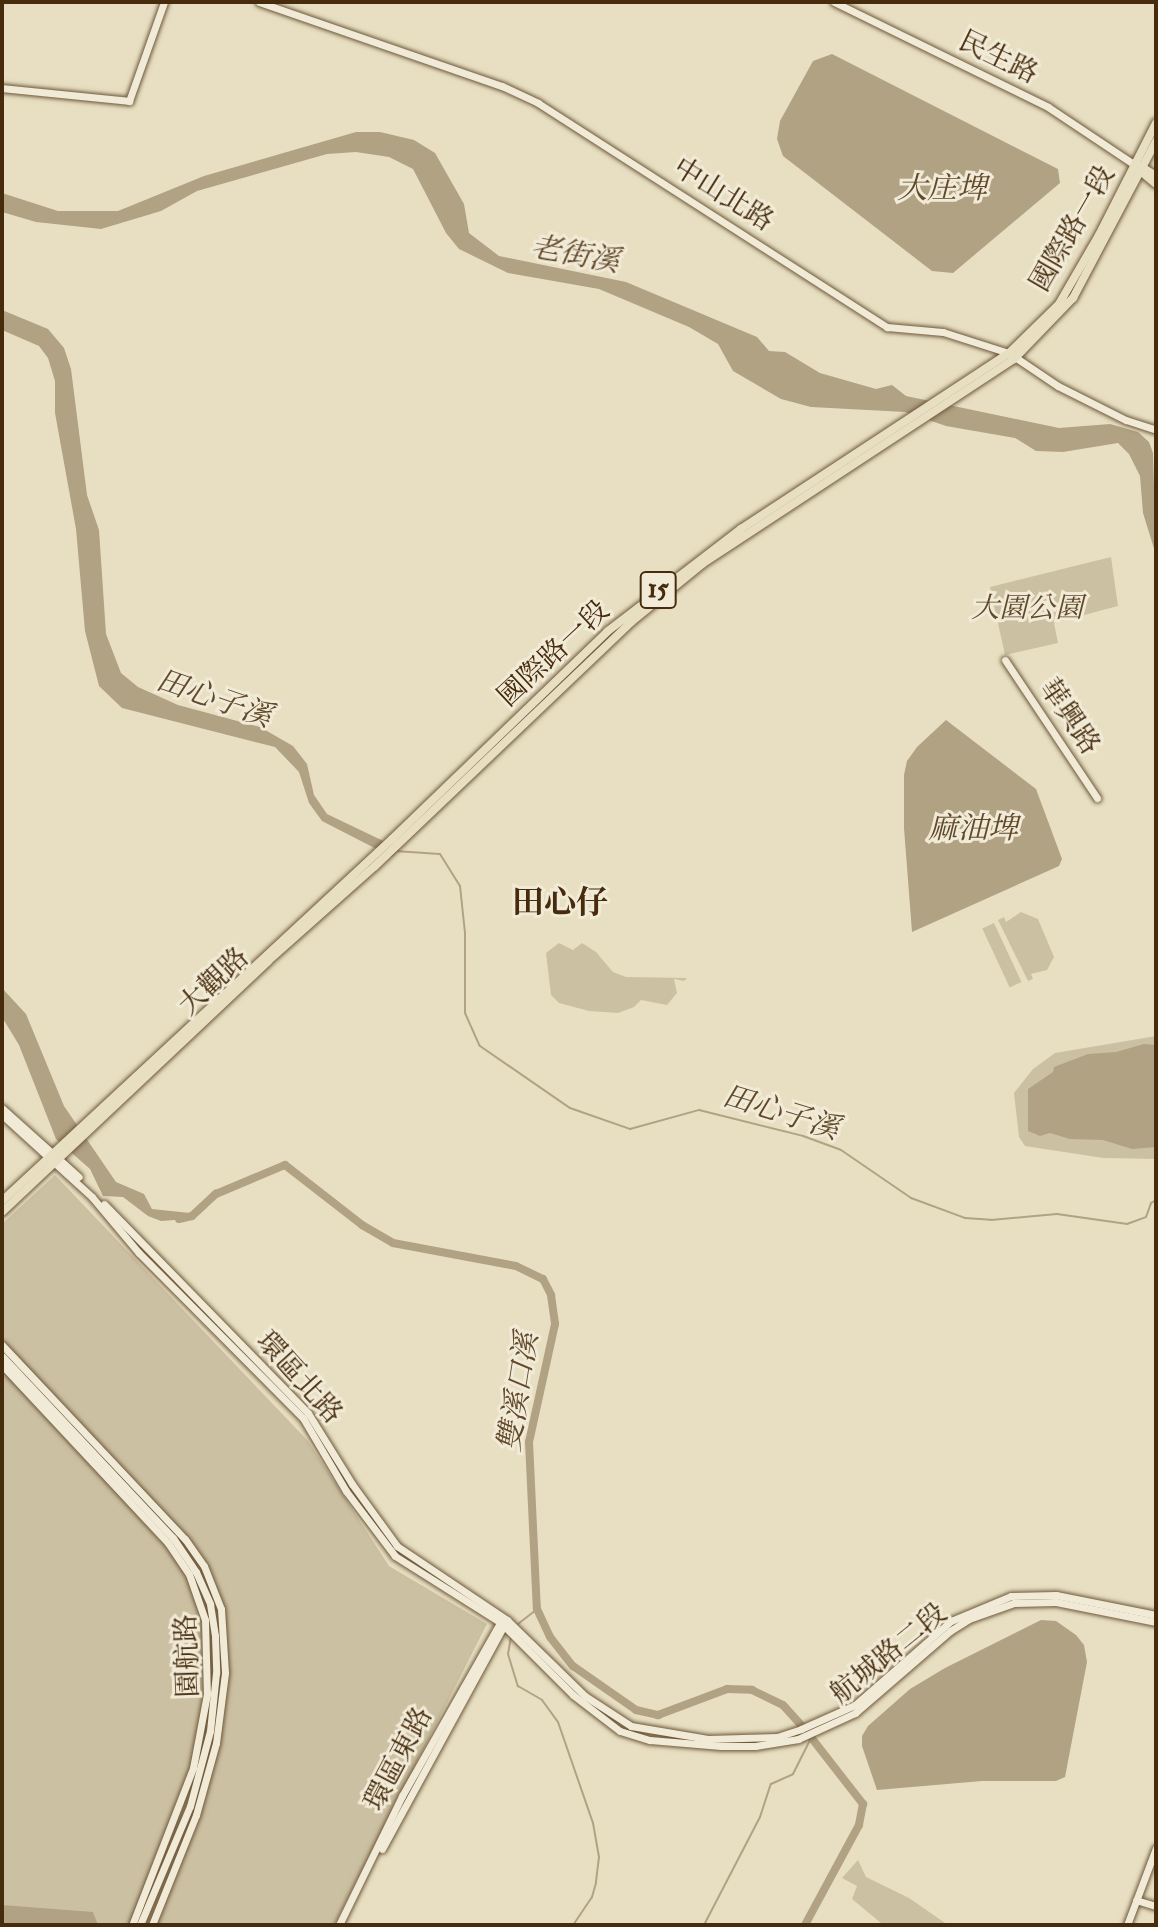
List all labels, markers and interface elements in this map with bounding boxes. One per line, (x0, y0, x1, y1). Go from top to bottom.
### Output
street label: 民生路 (953, 24, 1043, 92)
street label: 中山北路 (667, 151, 779, 239)
street label: 國際路一段 (1023, 160, 1123, 298)
water label: 大庄埤 (897, 171, 987, 207)
water label: 老街溪 (528, 229, 622, 281)
road number: 15 (638, 568, 678, 612)
park label: 大園公園 (971, 592, 1083, 626)
street label: 國際路一段 (491, 594, 617, 714)
water label: 田心子溪 (151, 662, 277, 736)
street label: 華興路 (1032, 673, 1106, 761)
water label: 麻油埤 (928, 811, 1018, 847)
district label: 田心仔 (512, 884, 608, 922)
street label: 大觀路 (172, 941, 256, 1023)
water label: 田心子溪 (718, 1078, 844, 1148)
street label: 環區北路 (249, 1325, 349, 1431)
water label: 雙溪口溪 (492, 1330, 546, 1454)
street label: 航城路二段 (824, 1597, 954, 1711)
street label: 園航路 (170, 1613, 206, 1699)
street label: 環區東路 (358, 1702, 440, 1816)

